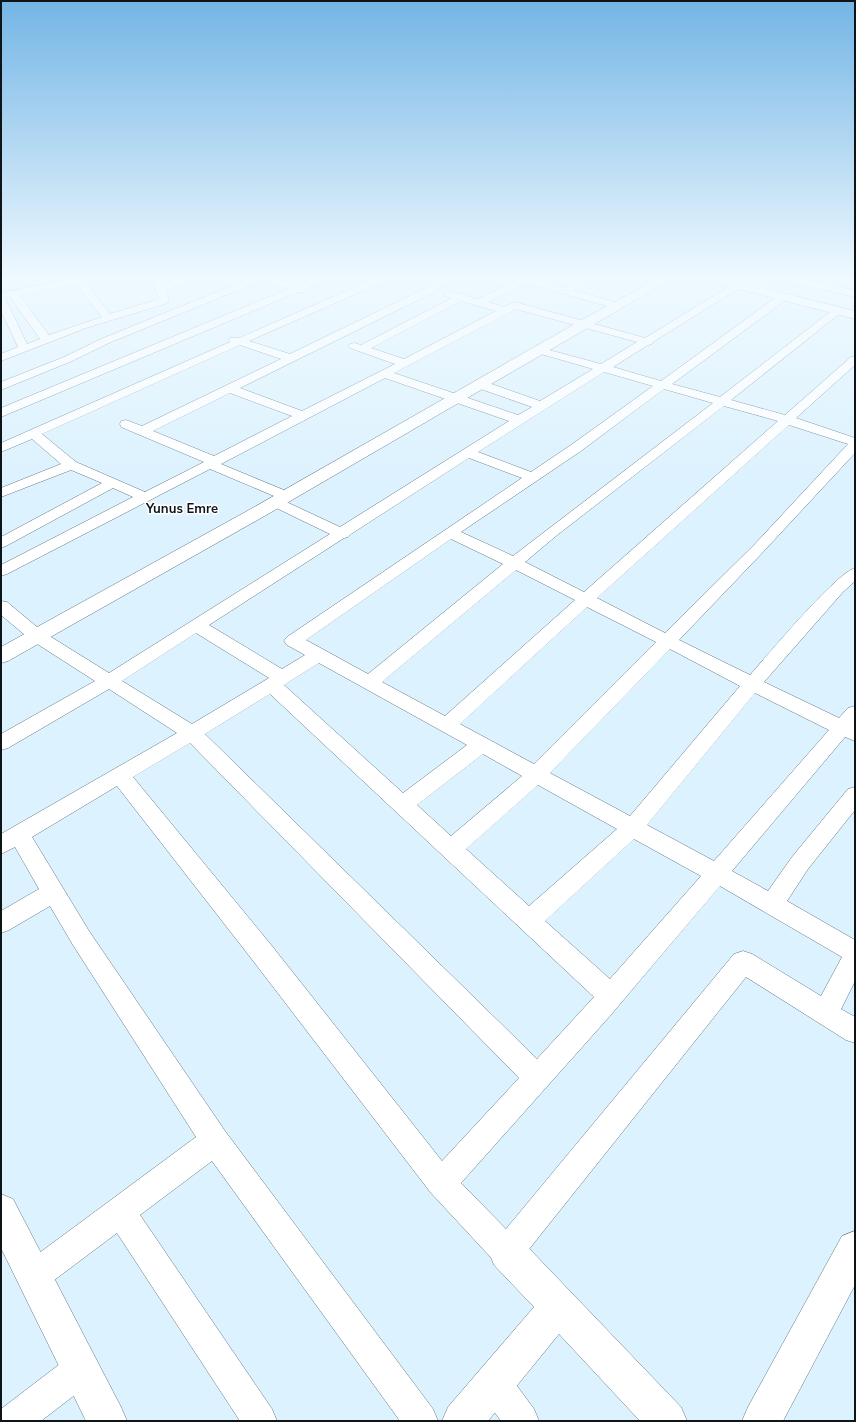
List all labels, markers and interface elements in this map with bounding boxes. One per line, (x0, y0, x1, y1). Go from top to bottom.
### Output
district label: Yunus Emre (145, 500, 218, 516)

